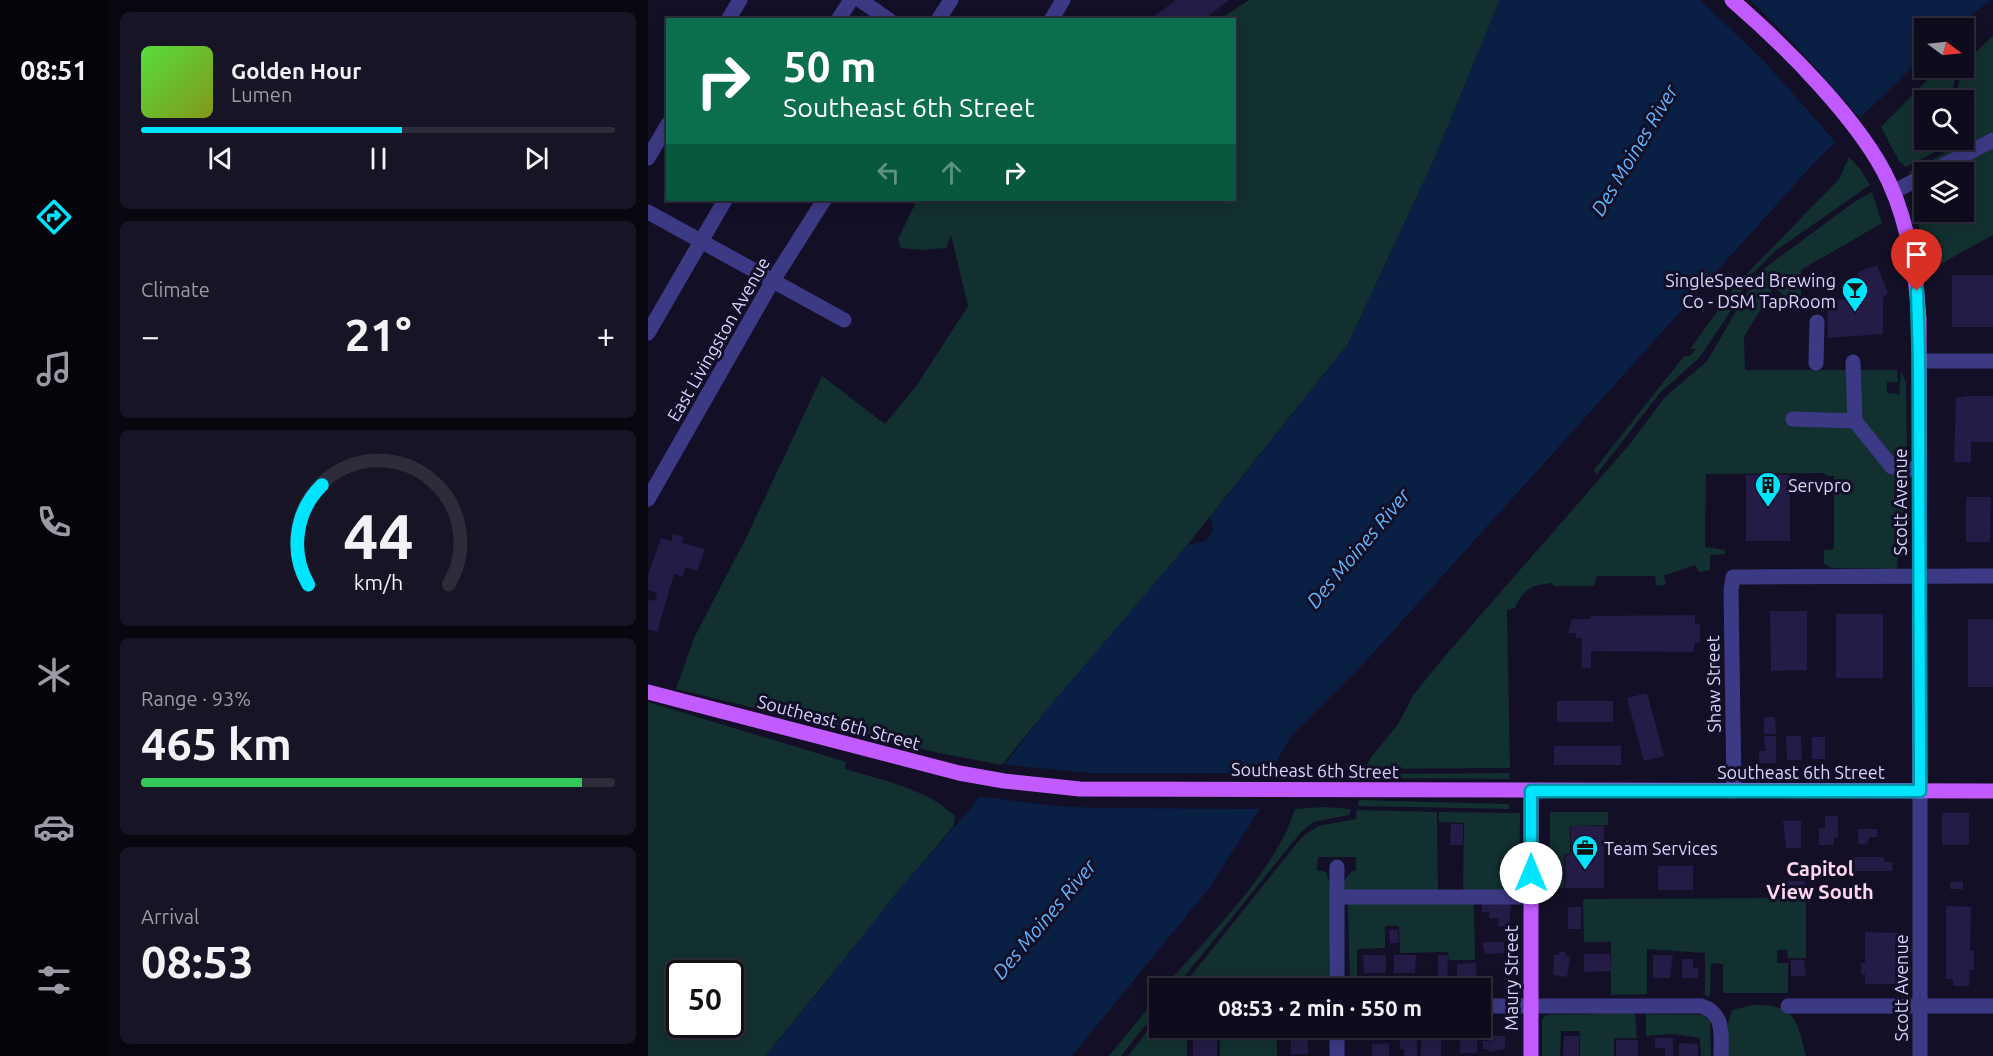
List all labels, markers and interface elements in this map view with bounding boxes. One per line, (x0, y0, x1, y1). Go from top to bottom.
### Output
north arrow (1914, 18, 1974, 78)
map controls (1914, 18, 1974, 222)
icon: right (684, 42, 762, 120)
text: 50 m (783, 43, 877, 90)
text: 08:51 (20, 55, 88, 85)
text: Golden Hour (231, 58, 361, 83)
water label: Des Moines River (1586, 79, 1683, 220)
text: Lumen (231, 83, 292, 106)
button: search (1914, 90, 1974, 150)
text: Southeast 6th Street (783, 92, 1035, 122)
icon: previous (204, 142, 237, 175)
icon: pause (362, 142, 395, 175)
icon: next (520, 142, 553, 175)
icon: left (872, 156, 905, 189)
icon: ahead (935, 156, 968, 189)
icon: right (998, 156, 1031, 189)
button: layers (1914, 162, 1974, 222)
icon: directions (33, 196, 75, 238)
pin (1891, 229, 1942, 291)
icon: arrive (1900, 238, 1933, 271)
street label: East Livingston Avenue (663, 253, 773, 425)
place label: SingleSpeed Brewing Co - DSM TapRoom (1665, 270, 1836, 311)
bar icon: SingleSpeed Brewing Co - DSM TapRoom (1840, 275, 1870, 313)
text: Climate (141, 278, 210, 301)
text: 21° (345, 309, 411, 360)
text: − (141, 317, 160, 354)
text: + (596, 317, 615, 354)
icon: music (33, 348, 75, 390)
street label: Scott Avenue (1890, 448, 1910, 556)
building icon: Servpro (1753, 470, 1783, 508)
place label: Servpro (1788, 475, 1851, 495)
water label: Des Moines River (1301, 483, 1415, 612)
icon: phone (33, 501, 75, 543)
text: 44 (343, 501, 413, 571)
text: km/h (353, 570, 403, 594)
street label: Shaw Street (1702, 635, 1724, 733)
icon: climate (33, 654, 75, 696)
text: Range · 93% (141, 687, 251, 710)
street label: Southeast 6th Street (755, 691, 923, 753)
text: 465 km (141, 718, 292, 769)
street label: Southeast 6th Street (1231, 759, 1399, 781)
street label: Southeast 6th Street (1717, 762, 1885, 782)
icon: car (33, 806, 75, 848)
office icon: Team Services (1570, 833, 1600, 871)
place label: Team Services (1604, 838, 1718, 858)
position arrow (1499, 841, 1563, 905)
water label: Des Moines River (987, 854, 1101, 983)
district label: Capitol View South (1766, 857, 1874, 903)
text: Arrival (141, 905, 199, 928)
street label: Maury Street (1501, 925, 1521, 1031)
street label: Scott Avenue (1891, 934, 1911, 1042)
text: 08:53 (141, 936, 254, 987)
icon: filters (33, 959, 75, 1001)
speed limit sign: 50 (666, 960, 744, 1038)
text: 08:53 · 2 min · 550 m (1218, 995, 1422, 1020)

